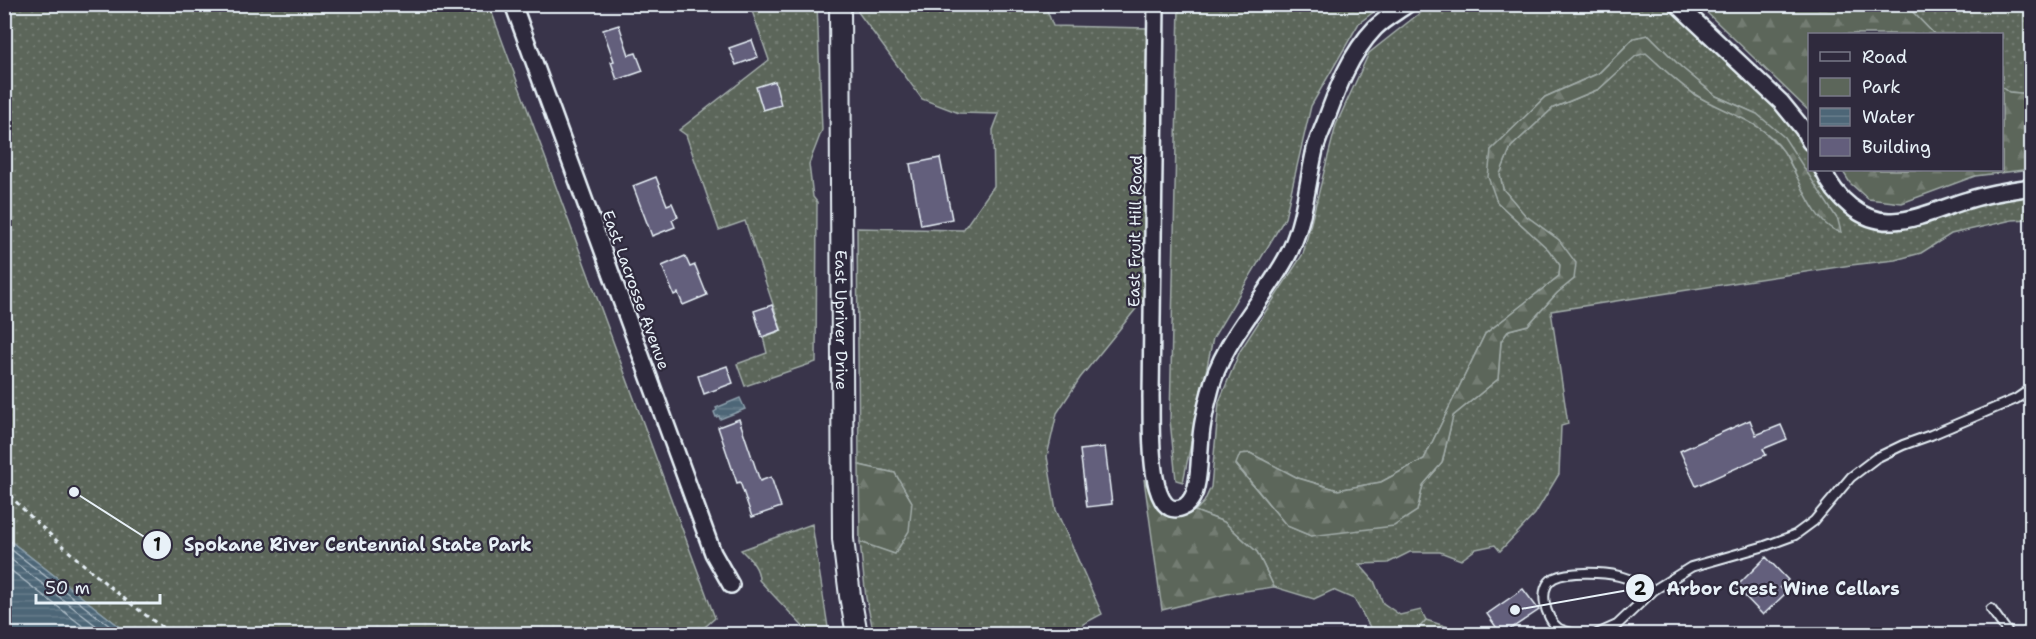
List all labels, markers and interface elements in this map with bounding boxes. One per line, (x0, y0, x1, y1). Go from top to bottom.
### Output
legend (1808, 33, 2003, 171)
text: Road (1862, 45, 1907, 69)
text: Park (1862, 75, 1901, 99)
text: Water (1862, 105, 1915, 129)
text: Building (1862, 135, 1931, 159)
street label: East Fruit Hill Road (1123, 155, 1147, 307)
street label: East Lacrosse Avenue (597, 207, 675, 373)
street label: East Upriver Drive (831, 250, 853, 390)
callout: Spokane River Centennial State Park (142, 527, 543, 563)
text: 1 (153, 533, 161, 557)
text: Spokane River Centennial State Park (184, 533, 532, 557)
scale bar (36, 567, 160, 605)
callout: Arbor Crest Wine Cellars (1625, 570, 1912, 606)
text: 50 m (45, 576, 90, 600)
text: 2 (1634, 577, 1647, 601)
text: Arbor Crest Wine Cellars (1666, 577, 1900, 601)

